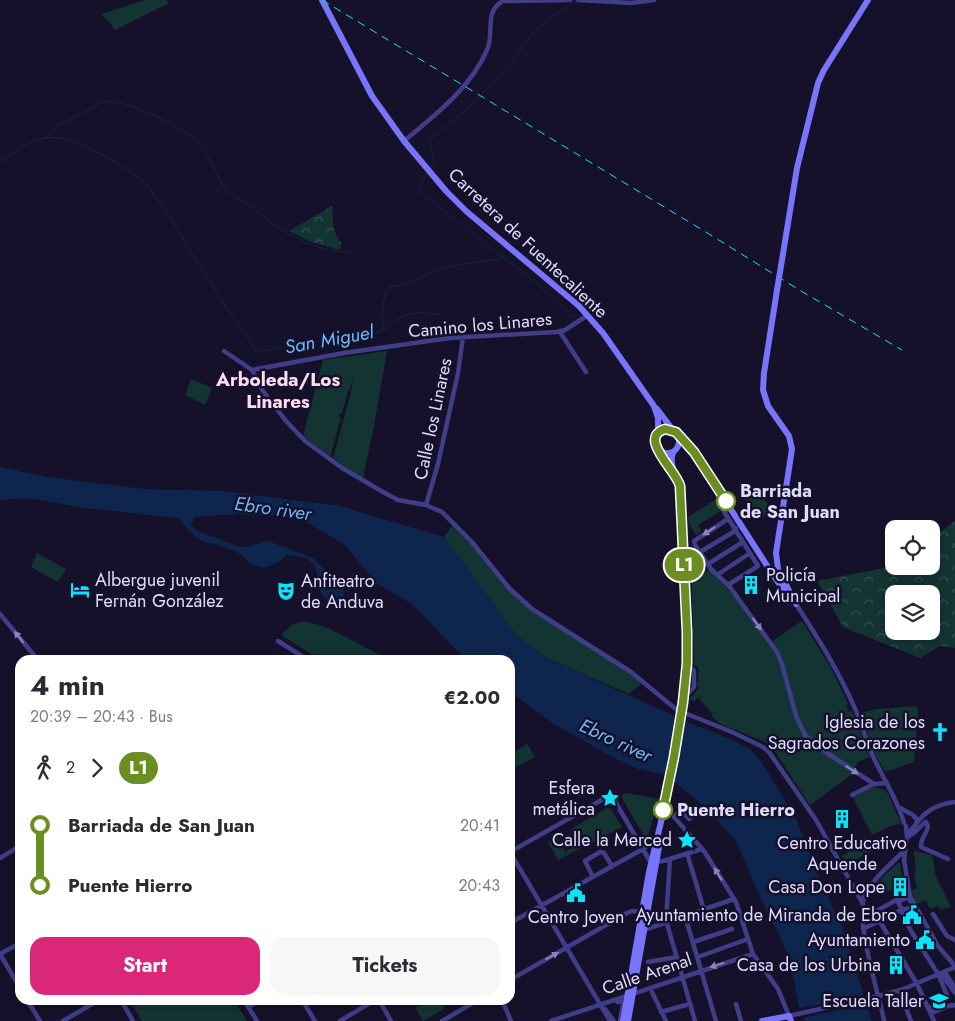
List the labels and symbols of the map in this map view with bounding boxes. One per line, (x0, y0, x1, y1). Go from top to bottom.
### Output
street label: Carretera de Fuentecaliente (442, 162, 614, 324)
street label: Camino los Linares (407, 306, 553, 344)
water label: San Miguel (283, 318, 376, 361)
street label: Calle los Linares (407, 356, 459, 482)
district label: Arboleda/Los Linares (215, 366, 340, 415)
place label: Barriada de San Juan (740, 478, 840, 525)
water label: Ebro river (233, 490, 315, 527)
marker: Barriada de San Juan (716, 491, 736, 511)
one-way arrow (703, 527, 716, 536)
line badge: L1 (662, 549, 706, 581)
place label: Policía Municipal (766, 562, 841, 609)
place label: Albergue juvenil Fernán González (95, 567, 224, 614)
place label: Anfiteatro de Anduva (301, 568, 384, 615)
building icon: Policía Municipal (740, 574, 762, 596)
hotel icon: Albergue juvenil Fernán González (69, 579, 91, 601)
theatre icon: Anfiteatro de Anduva (275, 580, 297, 602)
one-way arrow (752, 617, 762, 631)
one-way arrow (13, 631, 24, 644)
place label: Iglesia de los Sagrados Corazones (768, 709, 925, 756)
water label: Ebro river (575, 712, 658, 770)
church icon: Iglesia de los Sagrados Corazones (929, 721, 951, 743)
one-way arrow (845, 765, 858, 775)
place label: Esfera metálica (533, 775, 595, 822)
place icon: Esfera metálica (599, 787, 621, 809)
place label: Puente Hierro (677, 797, 795, 823)
marker: Puente Hierro (653, 800, 673, 820)
building icon: Centro Educativo Aquende (831, 808, 853, 830)
place label: Calle la Merced (552, 827, 672, 853)
place icon: Calle la Merced (676, 829, 698, 851)
place label: Centro Educativo Aquende (777, 830, 907, 877)
one-way arrow (714, 868, 723, 881)
place label: Casa Don Lope (768, 874, 885, 900)
building icon: Casa Don Lope (889, 876, 911, 898)
public building icon: Centro Joven (565, 882, 587, 904)
place label: Ayuntamiento de Miranda de Ebro (636, 902, 897, 928)
place label: Centro Joven (528, 904, 624, 930)
public building icon: Ayuntamiento de Miranda de Ebro (901, 904, 923, 926)
place label: Ayuntamiento (808, 927, 910, 953)
public building icon: Ayuntamiento (914, 929, 936, 951)
street label: Calle Arenal (599, 947, 695, 1001)
one-way arrow (545, 952, 560, 960)
place label: Casa de los Urbina (737, 952, 881, 978)
building icon: Casa de los Urbina (885, 954, 907, 976)
one-way arrow (710, 961, 725, 969)
place label: Escuela Taller (822, 988, 925, 1014)
school or university icon: Escuela Taller (928, 990, 950, 1012)

